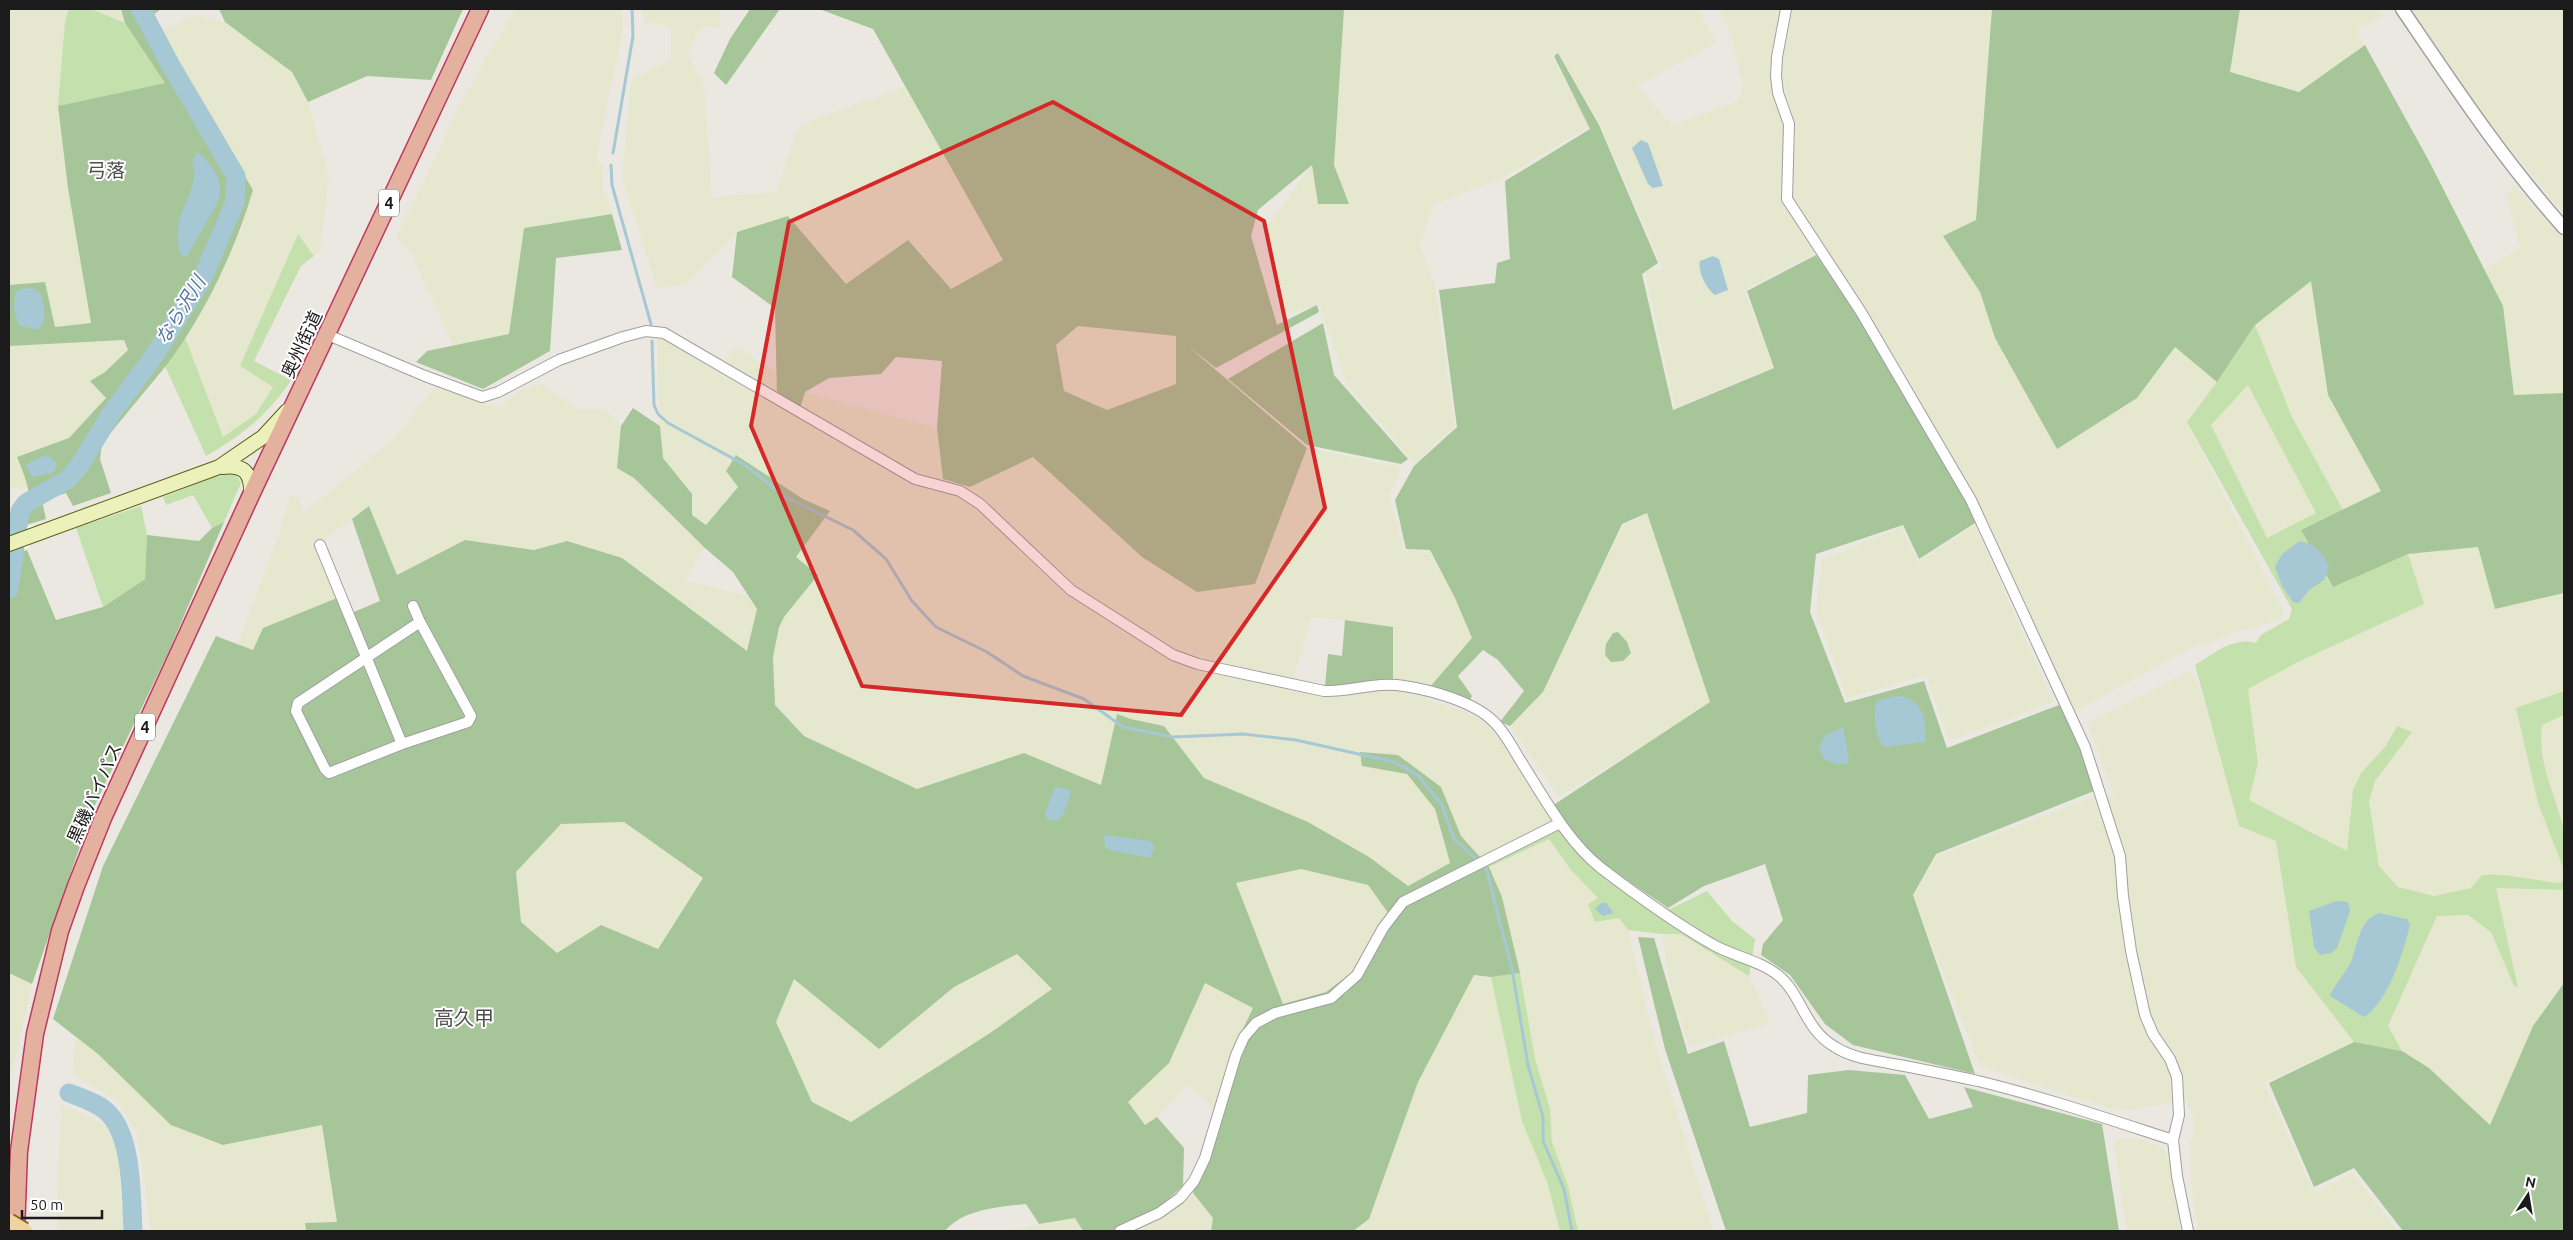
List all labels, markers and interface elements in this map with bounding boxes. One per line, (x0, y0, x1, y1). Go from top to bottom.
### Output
district label: 弓落 (87, 159, 125, 181)
road number: 4 (379, 190, 399, 217)
water label: なら沢川 (151, 270, 211, 348)
street label: 奥州街道 (277, 307, 325, 381)
road number: 4 (135, 714, 155, 740)
street label: 黒磯バイパス (63, 740, 125, 846)
district label: 高久甲 (434, 1006, 494, 1029)
north arrow (2503, 1170, 2553, 1220)
text: N (2524, 1173, 2537, 1191)
scale bar (22, 1188, 102, 1220)
text: 50 m (30, 1196, 63, 1213)

